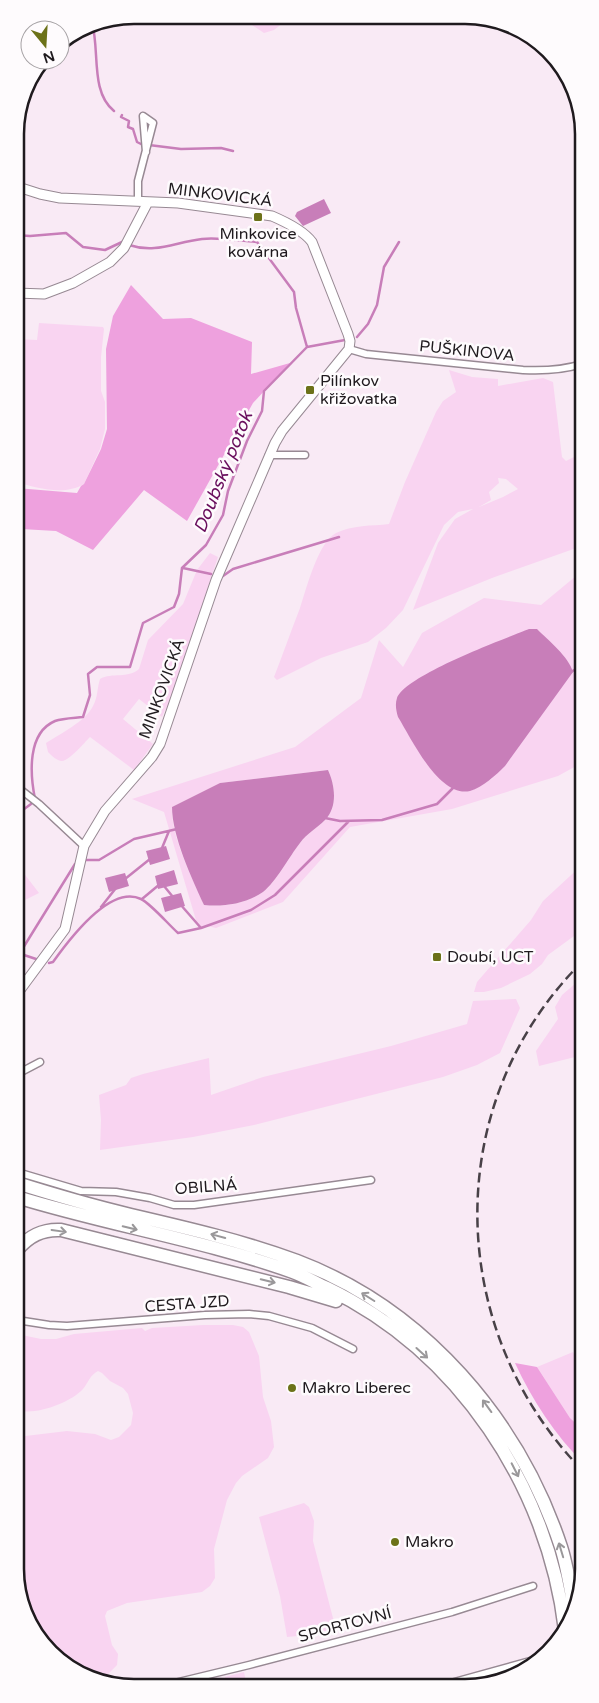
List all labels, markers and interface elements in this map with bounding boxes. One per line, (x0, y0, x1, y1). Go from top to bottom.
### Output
north arrow (20, 20, 70, 70)
text: N (41, 47, 57, 67)
street label: MINKOVICKÁ (167, 179, 273, 211)
marker: Minkovice kovárna (252, 211, 264, 223)
place label: Minkovice kovárna (219, 224, 297, 262)
street label: PUŠKINOVA (418, 336, 516, 366)
place label: Pilínkov křižovatka (320, 371, 397, 409)
marker: Pilínkov křižovatka (304, 384, 316, 396)
water label: Doubský potok (189, 407, 258, 536)
street label: MINKOVICKÁ (135, 636, 189, 742)
place label: Doubí, UCT (447, 947, 534, 967)
marker: Doubí, UCT (431, 951, 443, 963)
street label: OBILNÁ (174, 1175, 238, 1199)
one-way arrow (122, 1224, 138, 1233)
one-way arrow (51, 1226, 67, 1236)
one-way arrow (211, 1231, 227, 1241)
one-way arrow (260, 1277, 276, 1286)
street label: CESTA JZD (144, 1291, 230, 1317)
one-way arrow (362, 1292, 376, 1302)
one-way arrow (415, 1347, 428, 1358)
place label: Makro Liberec (302, 1378, 411, 1398)
marker: Makro Liberec (286, 1382, 298, 1394)
one-way arrow (482, 1400, 493, 1413)
one-way arrow (510, 1462, 520, 1477)
place label: Makro (405, 1532, 454, 1552)
marker: Makro (389, 1536, 401, 1548)
one-way arrow (556, 1542, 566, 1558)
street label: SPORTOVNÍ (296, 1603, 394, 1647)

